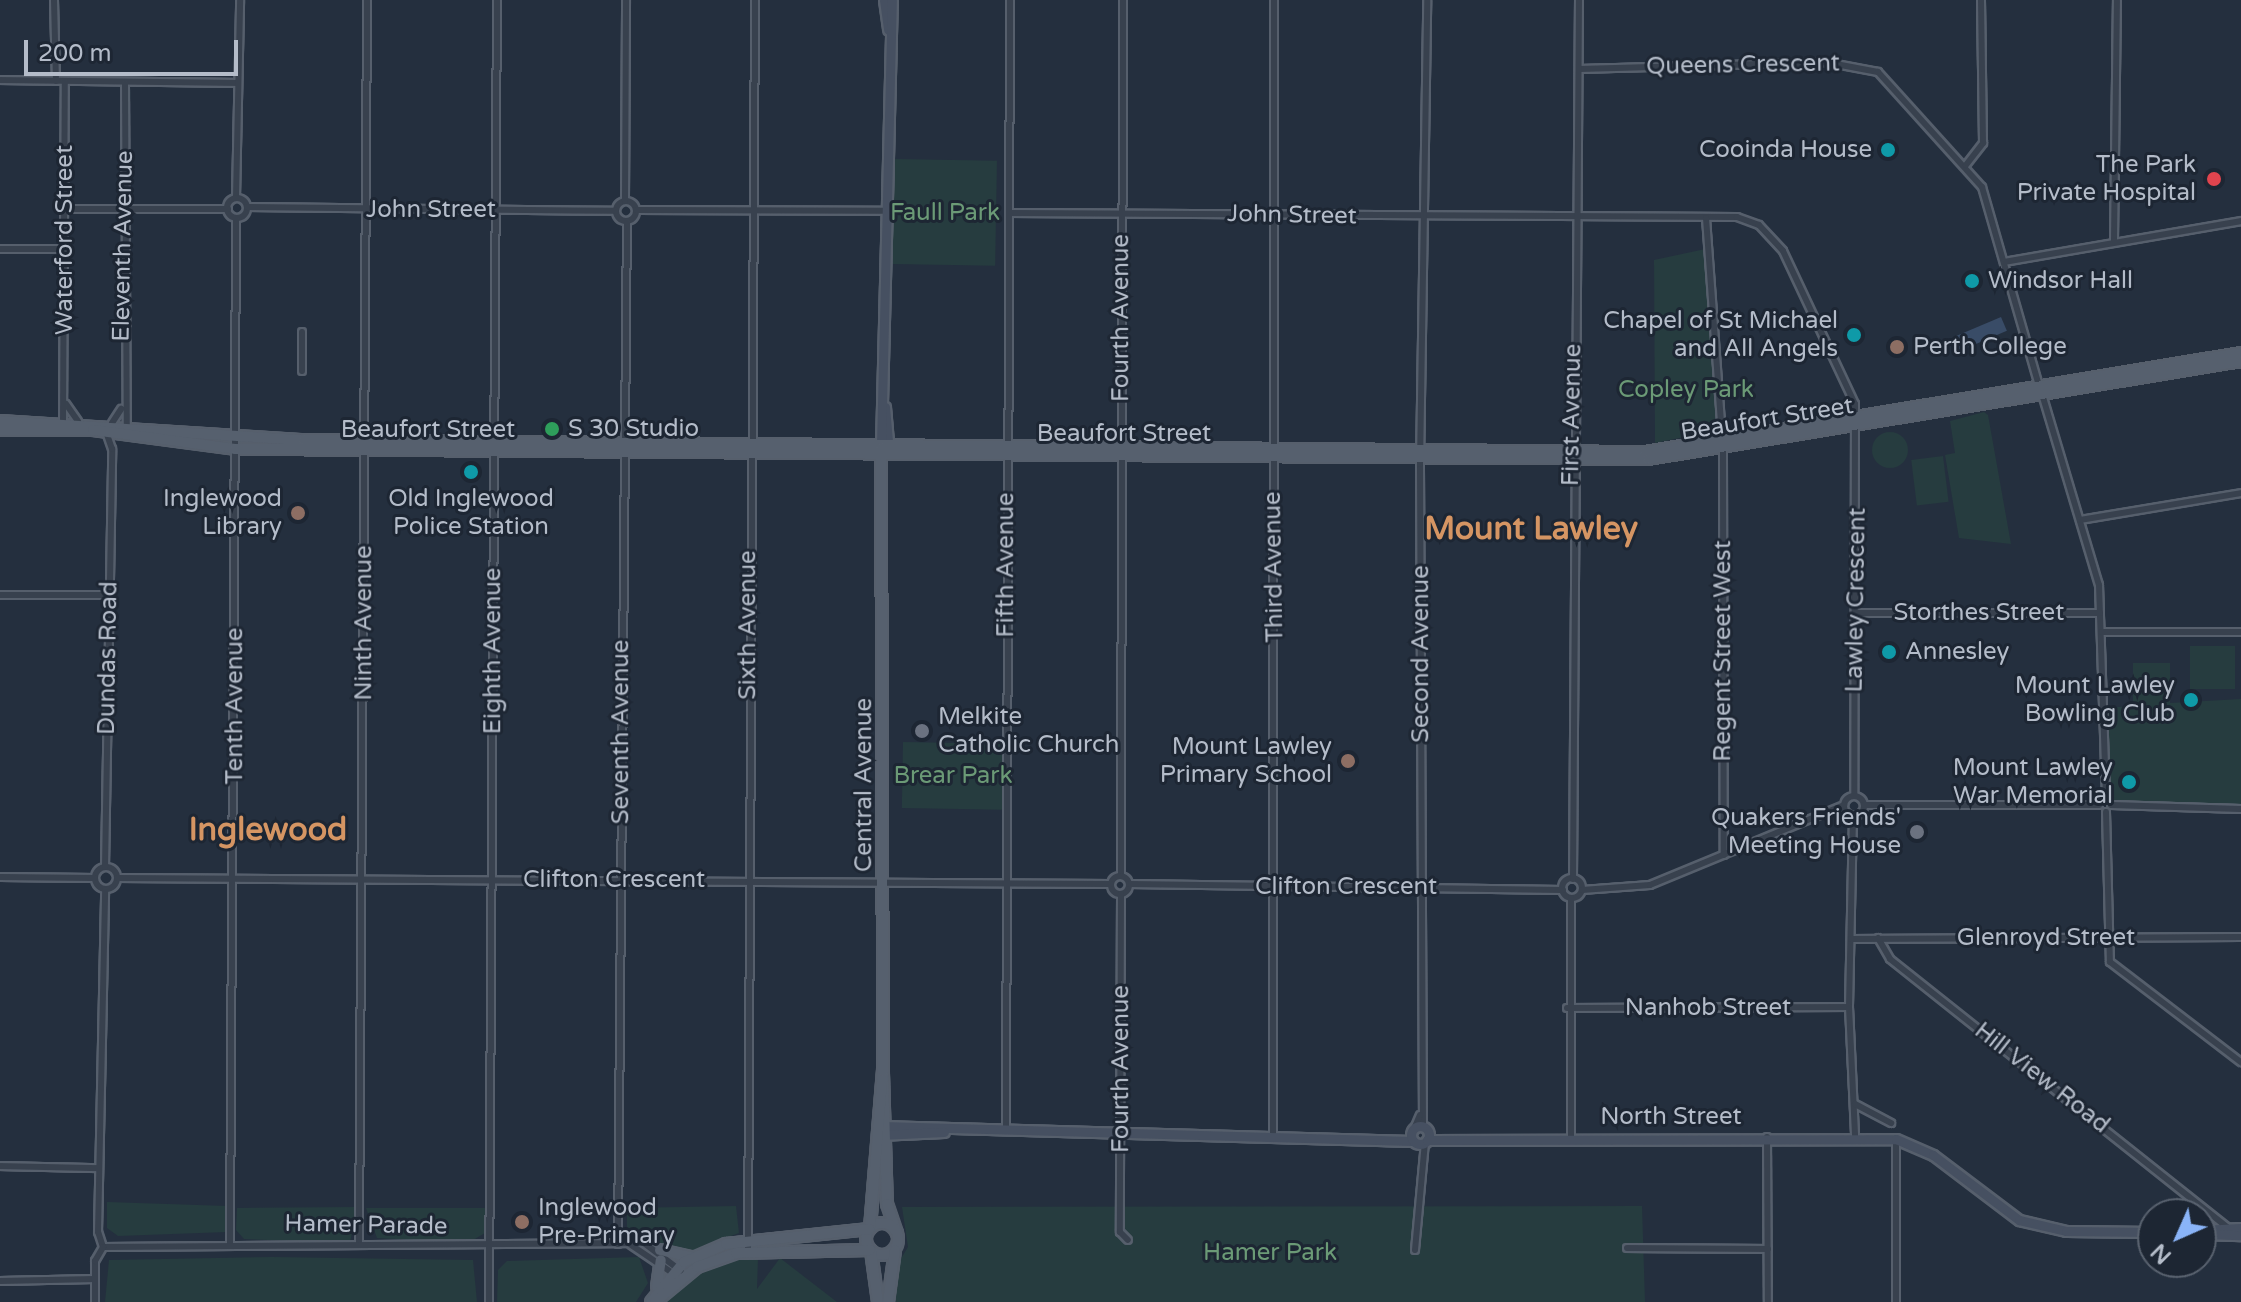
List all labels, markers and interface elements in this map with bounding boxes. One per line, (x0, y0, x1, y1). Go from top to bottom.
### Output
scale bar (28, 24, 242, 74)
text: 200 m (38, 39, 112, 68)
street label: Queens Crescent (1646, 49, 1840, 81)
place label: Cooinda House (1699, 136, 1872, 164)
marker: Cooinda House (1879, 141, 1897, 159)
street label: Waterford Street (51, 145, 79, 335)
street label: Eleventh Avenue (107, 150, 139, 342)
place label: The Park Private Hospital (2017, 151, 2196, 207)
marker: The Park Private Hospital (2203, 168, 2225, 190)
street label: John Street (366, 196, 496, 224)
park label: Faull Park (890, 199, 1000, 227)
street label: John Street (1227, 199, 1357, 231)
street label: Fourth Avenue (1107, 234, 1135, 402)
place label: Windsor Hall (1988, 267, 2133, 295)
marker: Windsor Hall (1963, 272, 1981, 290)
place label: Chapel of St Michael and All Angels (1603, 307, 1838, 363)
marker: Chapel of St Michael and All Angels (1845, 326, 1863, 344)
place label: Perth College (1913, 333, 2067, 361)
marker: Perth College (1888, 338, 1906, 356)
street label: First Avenue (1556, 344, 1588, 486)
park label: Copley Park (1618, 376, 1754, 404)
street label: Beaufort Street (1679, 391, 1855, 447)
place label: S 30 Studio (568, 415, 699, 443)
street label: Beaufort Street (341, 416, 515, 444)
marker: S 30 Studio (543, 420, 561, 438)
street label: Beaufort Street (1037, 420, 1211, 448)
marker: Old Inglewood Police Station (462, 463, 480, 481)
place label: Inglewood Library (163, 485, 282, 541)
place label: Old Inglewood Police Station (388, 485, 554, 541)
street label: Third Avenue (1258, 491, 1290, 643)
street label: Fifth Avenue (992, 492, 1020, 638)
marker: Inglewood Library (289, 504, 307, 522)
street label: Lawley Crescent (1840, 507, 1872, 693)
district label: Mount Lawley (1424, 510, 1638, 548)
street label: Regent Street West (1709, 540, 1737, 762)
street label: Ninth Avenue (350, 545, 378, 701)
street label: Sixth Avenue (734, 550, 762, 700)
street label: Second Avenue (1407, 565, 1435, 743)
street label: Eighth Avenue (479, 568, 507, 734)
street label: Dundas Road (92, 581, 124, 735)
street label: Storthes Street (1894, 599, 2064, 627)
street label: Tenth Avenue (221, 628, 249, 784)
place label: Annesley (1905, 638, 2009, 666)
street label: Seventh Avenue (607, 640, 635, 824)
marker: Annesley (1880, 643, 1898, 661)
place label: Mount Lawley Bowling Club (2015, 672, 2175, 728)
marker: Mount Lawley Bowling Club (2182, 691, 2200, 709)
street label: Central Avenue (850, 698, 878, 872)
place label: Melkite Catholic Church (938, 703, 1119, 759)
marker: Melkite Catholic Church (913, 722, 931, 740)
place label: Mount Lawley Primary School (1160, 733, 1332, 789)
marker: Mount Lawley Primary School (1339, 752, 1357, 770)
place label: Mount Lawley War Memorial (1953, 754, 2113, 810)
park label: Brear Park (893, 762, 1013, 790)
marker: Mount Lawley War Memorial (2120, 773, 2138, 791)
place label: Quakers Friends' Meeting House (1711, 804, 1901, 860)
district label: Inglewood (189, 811, 347, 849)
marker: Quakers Friends' Meeting House (1908, 823, 1926, 841)
street label: Clifton Crescent (523, 866, 705, 894)
street label: Clifton Crescent (1255, 873, 1437, 901)
street label: Glenroyd Street (1957, 924, 2135, 952)
street label: Fourth Avenue (1107, 985, 1135, 1153)
street label: Nanhob Street (1625, 994, 1791, 1022)
street label: Hill View Road (1969, 1016, 2115, 1140)
street label: North Street (1600, 1103, 1742, 1131)
place label: Inglewood Pre-Primary (538, 1194, 675, 1250)
north arrow (2137, 1198, 2217, 1278)
street label: Hamer Parade (284, 1209, 448, 1241)
marker: Inglewood Pre-Primary (513, 1213, 531, 1231)
text: N (2146, 1238, 2177, 1269)
park label: Hamer Park (1203, 1239, 1337, 1267)

